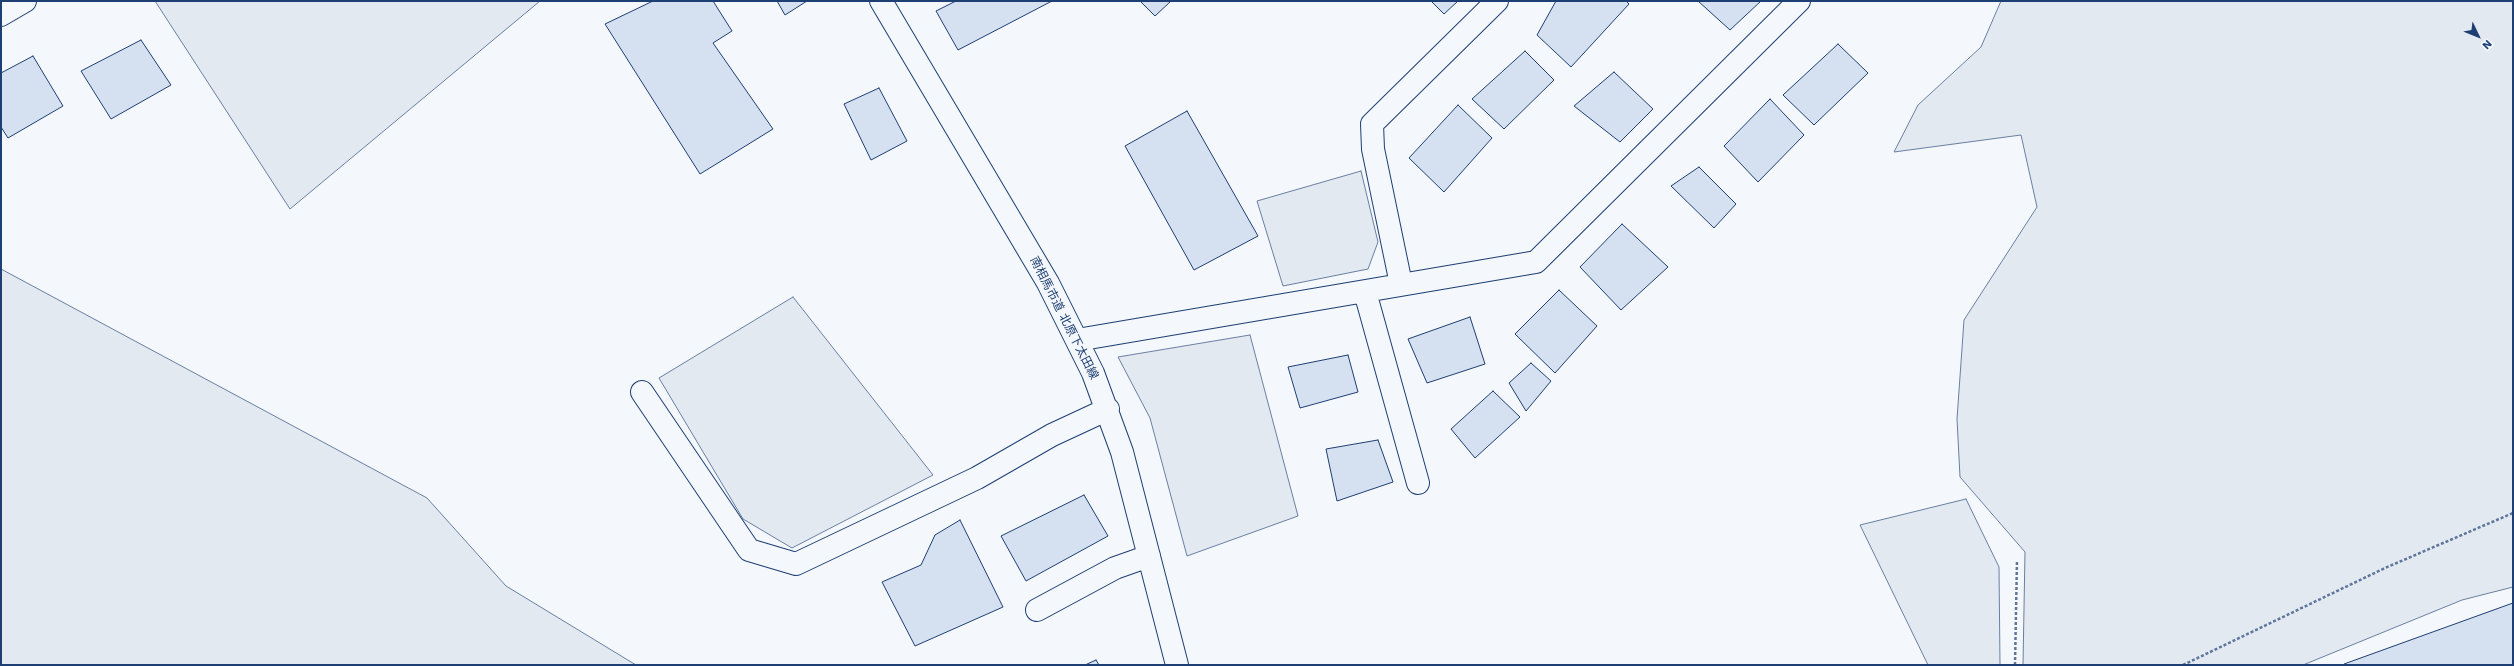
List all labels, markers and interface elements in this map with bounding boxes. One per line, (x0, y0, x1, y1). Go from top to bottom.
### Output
north arrow (2458, 16, 2498, 56)
text: N (2480, 37, 2495, 52)
street label: 南相馬市道 北原下太田線 (1027, 254, 1101, 382)

